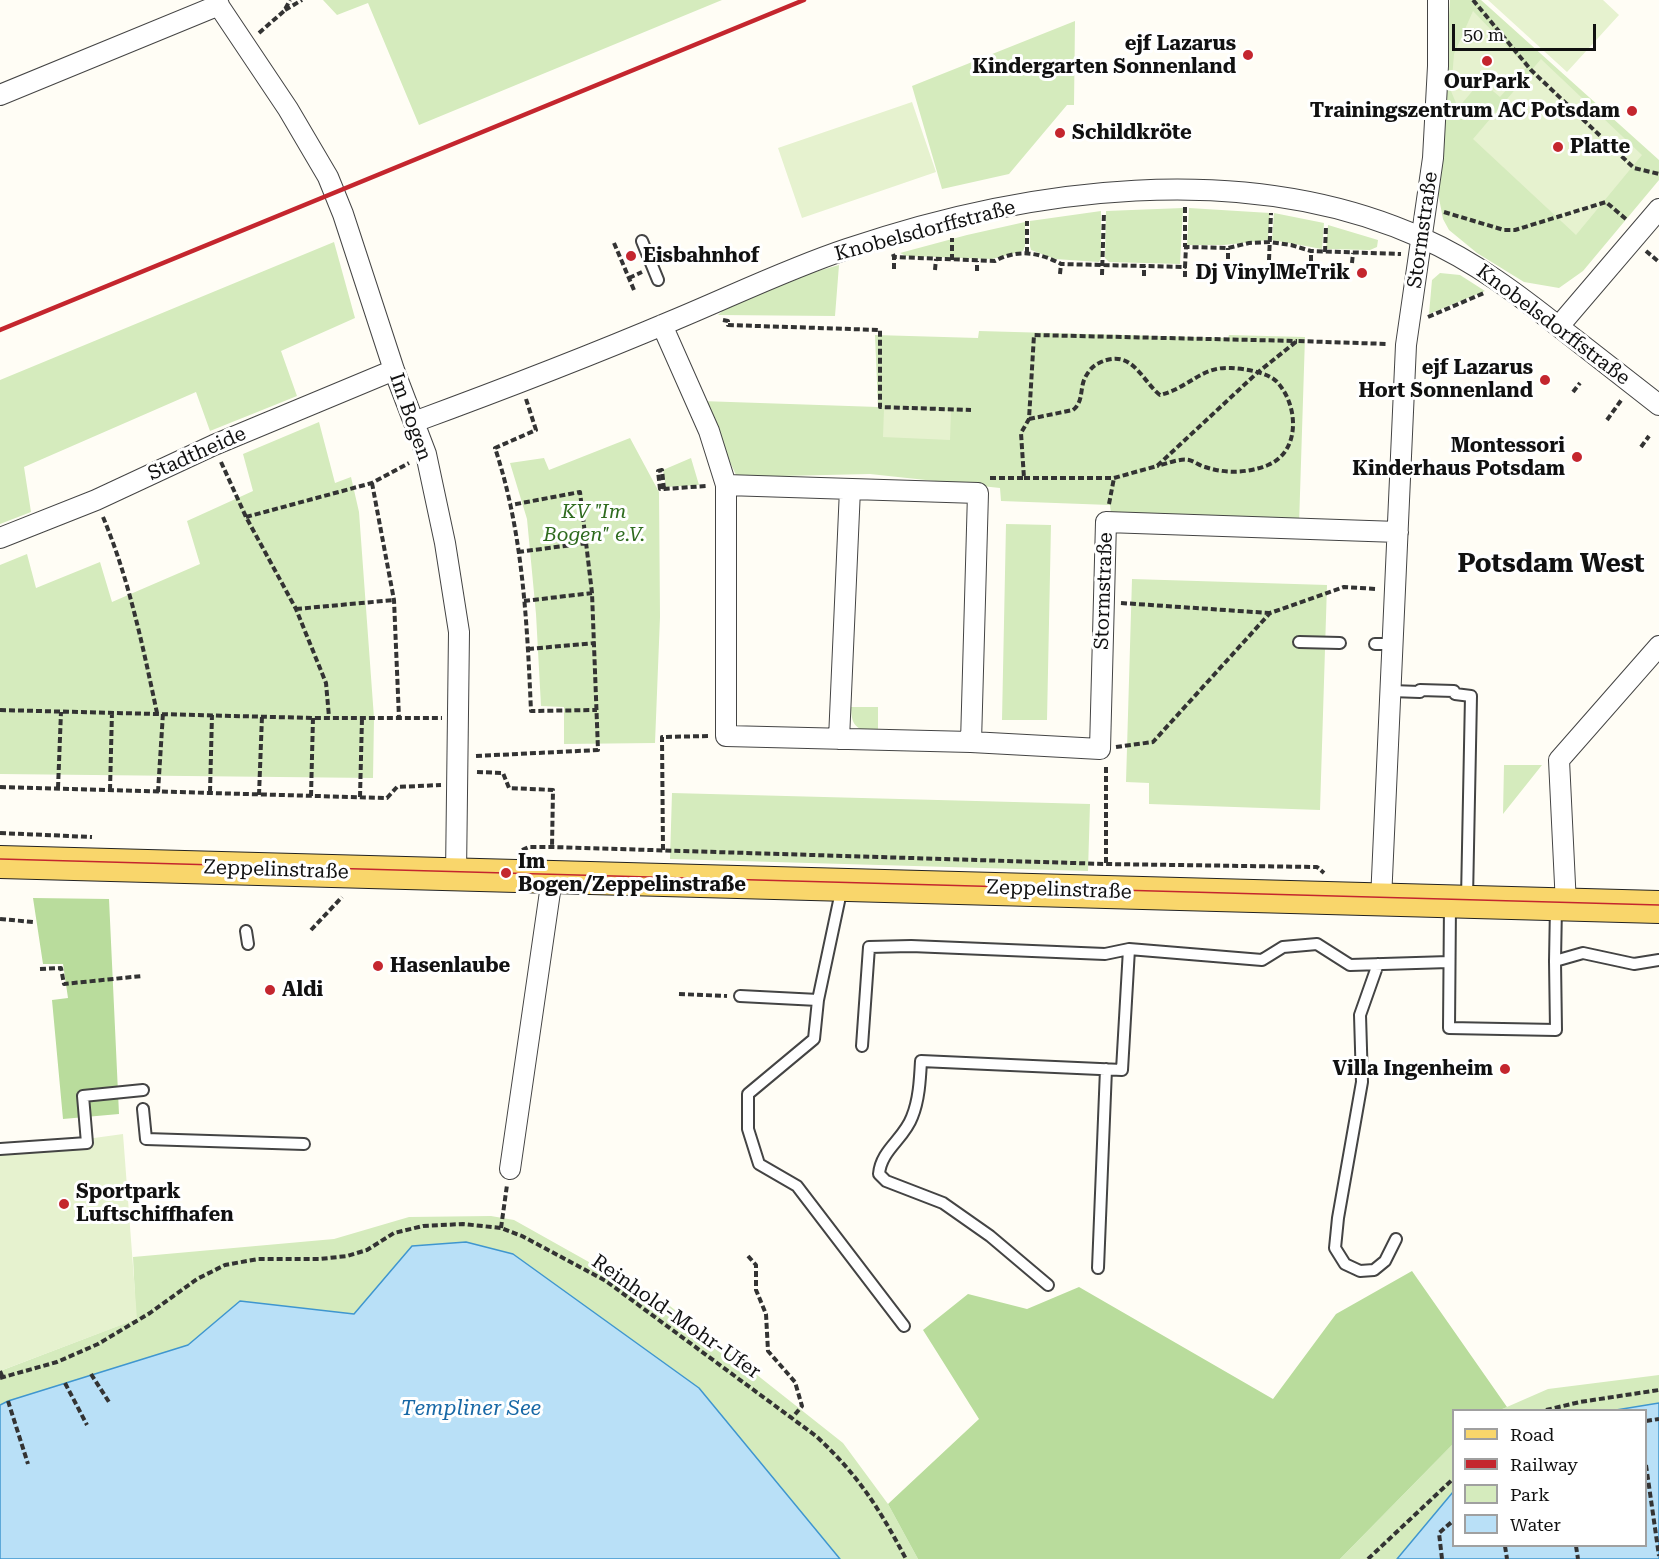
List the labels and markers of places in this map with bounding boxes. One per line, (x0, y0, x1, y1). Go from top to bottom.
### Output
place label: ejf Lazarus Kindergarten Sonnenland (972, 32, 1236, 79)
marker: ejf Lazarus Kindergarten Sonnenland (1241, 48, 1255, 62)
marker: OurPark (1480, 54, 1494, 68)
place label: OurPark (1444, 70, 1530, 94)
place label: Trainingszentrum AC Potsdam (1310, 99, 1620, 123)
marker: Trainingszentrum AC Potsdam (1625, 104, 1639, 118)
place label: Schildkröte (1072, 121, 1192, 145)
marker: Schildkröte (1053, 126, 1067, 140)
place label: Platte (1570, 135, 1630, 159)
marker: Platte (1551, 140, 1565, 154)
place label: Eisbahnhof (643, 244, 759, 268)
marker: Eisbahnhof (624, 249, 638, 263)
place label: Dj VinylMeTrik (1195, 261, 1350, 285)
marker: Dj VinylMeTrik (1355, 266, 1369, 280)
place label: ejf Lazarus Hort Sonnenland (1358, 356, 1533, 403)
marker: ejf Lazarus Hort Sonnenland (1538, 373, 1552, 387)
place label: Montessori Kinderhaus Potsdam (1352, 434, 1565, 481)
marker: Montessori Kinderhaus Potsdam (1570, 450, 1584, 464)
place label: Im Bogen/Zeppelinstraße (518, 850, 746, 897)
marker: Im Bogen/Zeppelinstraße (499, 866, 513, 880)
place label: Hasenlaube (390, 954, 510, 978)
marker: Hasenlaube (371, 959, 385, 973)
place label: Aldi (282, 978, 323, 1002)
marker: Aldi (263, 983, 277, 997)
place label: Villa Ingenheim (1333, 1057, 1493, 1081)
marker: Villa Ingenheim (1498, 1062, 1512, 1076)
place label: Sportpark Luftschiffhafen (76, 1180, 234, 1227)
marker: Sportpark Luftschiffhafen (57, 1197, 71, 1211)

